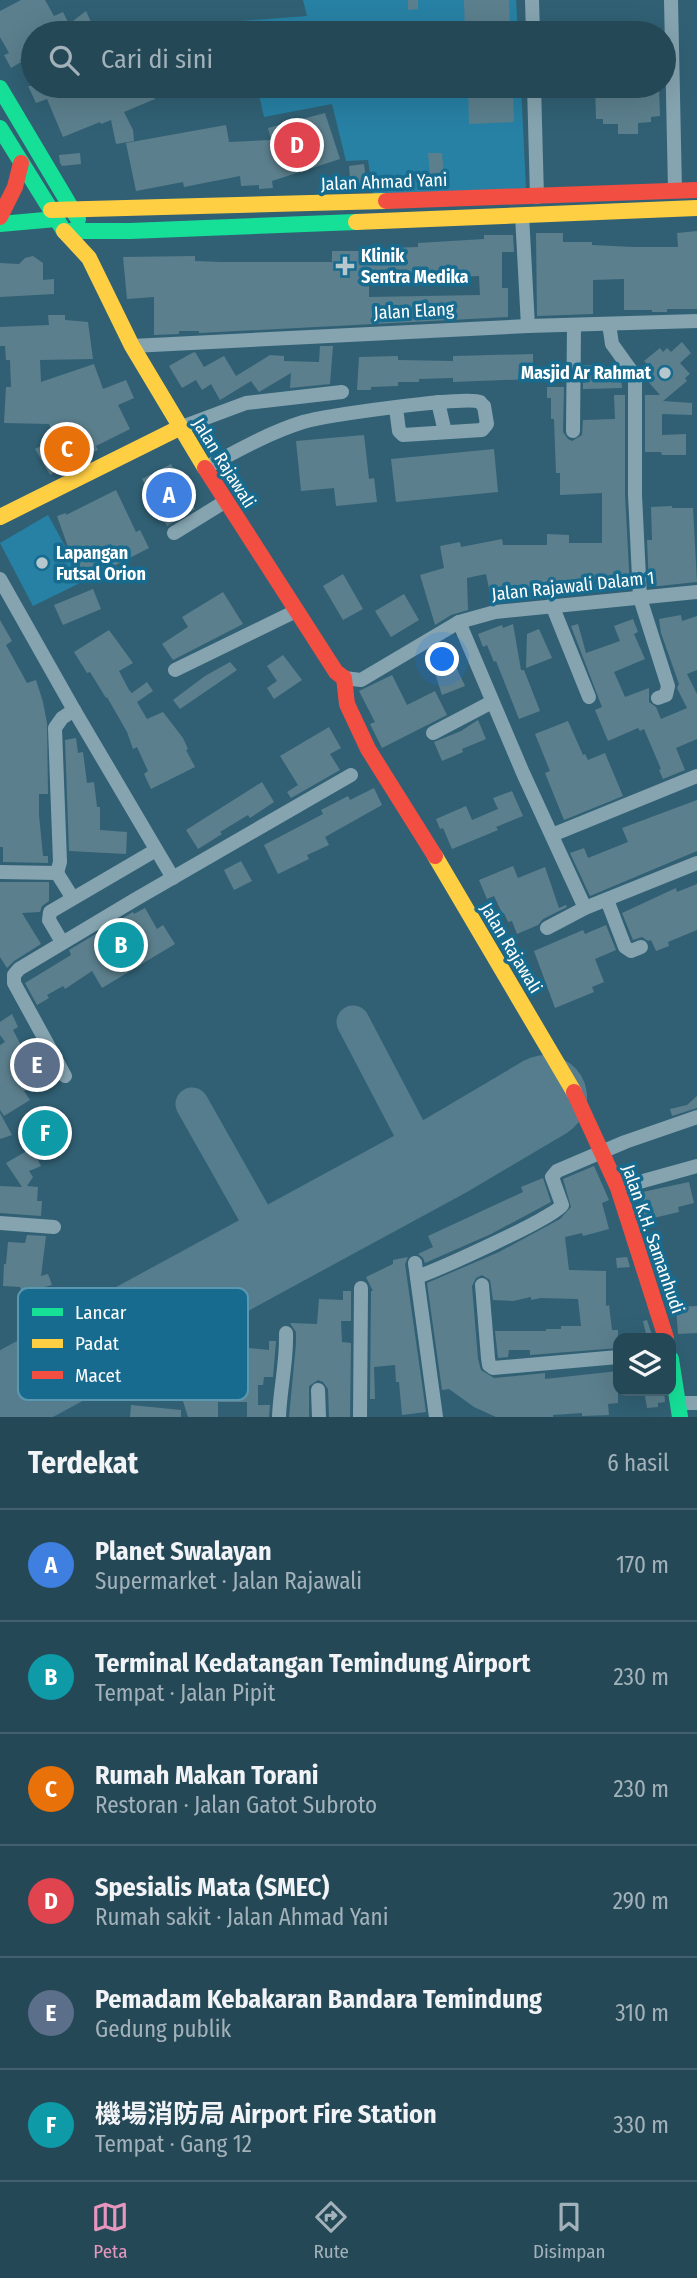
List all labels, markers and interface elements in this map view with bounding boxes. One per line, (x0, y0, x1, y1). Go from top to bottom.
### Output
search box (21, 21, 676, 98)
icon: search (45, 41, 83, 79)
text: Cari di sini (101, 44, 213, 75)
pin: D (274, 119, 320, 171)
street label: Jalan Ahmad Yani (320, 169, 448, 195)
place label: Klinik Sentra Medika (361, 245, 468, 288)
marker: Klinik Sentra Medika (335, 256, 355, 276)
street label: Jalan Elang (373, 298, 455, 324)
place label: Masjid Ar Rahmat (521, 362, 652, 384)
marker: Masjid Ar Rahmat (657, 365, 673, 381)
street label: Jalan Rajawali (188, 414, 260, 512)
pin: C (44, 423, 90, 475)
pin: A (146, 469, 192, 521)
place label: Lapangan Futsal Orion (56, 542, 146, 585)
marker: Lapangan Futsal Orion (34, 555, 50, 571)
street label: Jalan Rajawali Dalam 1 (491, 567, 655, 605)
your location (425, 642, 459, 676)
street label: Jalan Rajawali (475, 899, 547, 997)
pin: B (98, 919, 144, 971)
pin: E (14, 1039, 60, 1091)
pin: F (22, 1107, 68, 1159)
street label: Jalan K.H. Samanhudi (617, 1162, 689, 1316)
legend (18, 1288, 248, 1400)
text: Lancar (75, 1301, 127, 1324)
text: Padat (75, 1332, 120, 1355)
map controls (613, 1333, 676, 1396)
button: layers (613, 1333, 676, 1396)
text: Macet (75, 1364, 122, 1387)
text: Terdekat (28, 1445, 138, 1481)
text: 6 hasil (607, 1449, 669, 1477)
text: Planet Swalayan (95, 1536, 272, 1567)
text: A (45, 1551, 57, 1579)
text: 170 m (616, 1551, 669, 1579)
text: Supermarket · Jalan Rajawali (95, 1567, 362, 1595)
text: Terminal Kedatangan Temindung Airport (95, 1648, 530, 1679)
text: B (45, 1663, 57, 1691)
text: 230 m (613, 1663, 669, 1691)
text: Tempat · Jalan Pipit (95, 1679, 275, 1707)
text: Rumah Makan Torani (95, 1760, 319, 1791)
text: C (45, 1775, 57, 1803)
text: 230 m (613, 1775, 669, 1803)
text: Restoran · Jalan Gatot Subroto (95, 1791, 377, 1819)
text: Spesialis Mata (SMEC) (95, 1872, 329, 1903)
text: D (44, 1887, 58, 1915)
text: 290 m (613, 1887, 669, 1915)
text: Rumah sakit · Jalan Ahmad Yani (95, 1903, 389, 1931)
text: Pemadam Kebakaran Bandara Temindung (95, 1984, 542, 2015)
text: E (46, 1999, 56, 2027)
text: 310 m (615, 1999, 669, 2027)
text: Gedung publik (95, 2015, 231, 2043)
text: 機場消防局 Airport Fire Station (95, 2099, 437, 2130)
text: F (46, 2111, 56, 2139)
text: 330 m (613, 2111, 669, 2139)
text: Tempat · Gang 12 (95, 2130, 252, 2158)
tab: Peta (91, 2198, 129, 2263)
tab: Rute (312, 2198, 350, 2263)
tab: Disimpan (533, 2198, 606, 2263)

